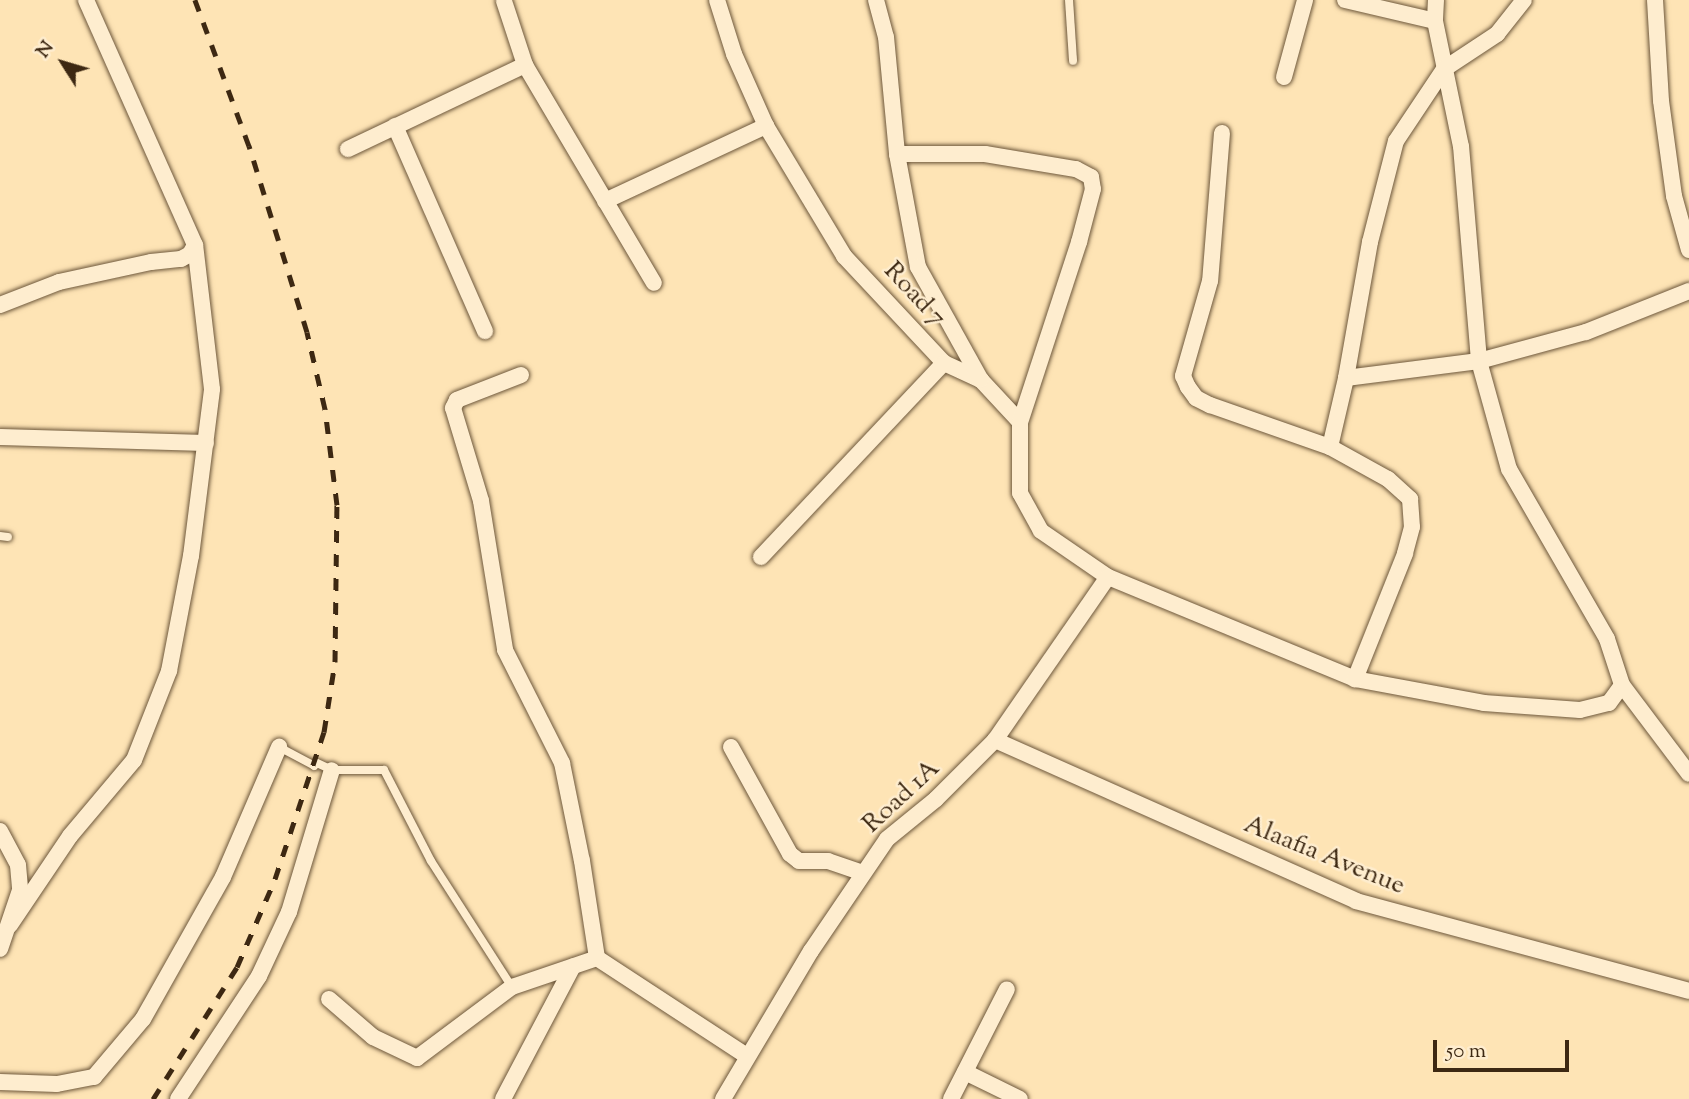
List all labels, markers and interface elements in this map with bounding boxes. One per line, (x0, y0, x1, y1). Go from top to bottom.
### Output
north arrow (28, 28, 98, 98)
text: N (30, 36, 61, 64)
street label: Road 7 (876, 256, 952, 334)
street label: Road 1A (857, 754, 947, 840)
street label: Alaafia Avenue (1239, 810, 1409, 902)
scale bar (1437, 1026, 1574, 1070)
text: 50 m (1446, 1037, 1486, 1067)

